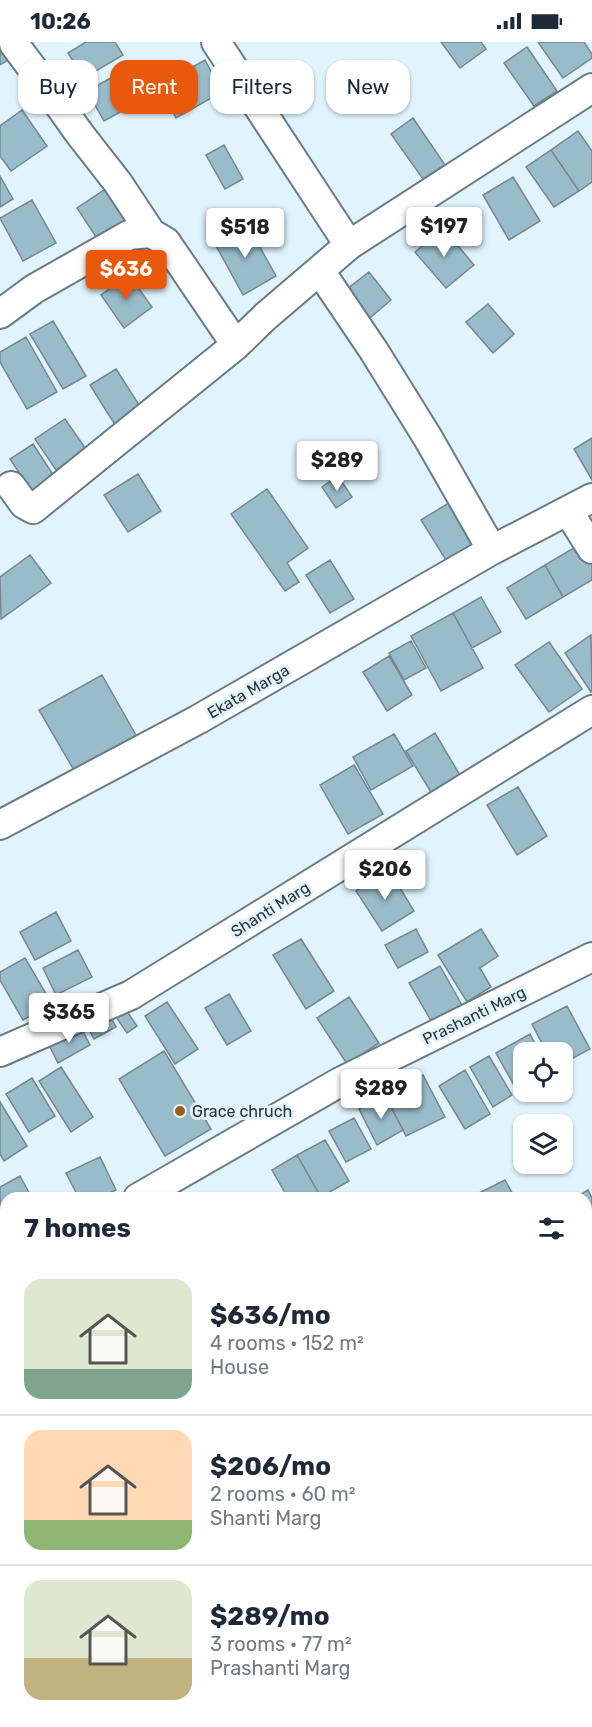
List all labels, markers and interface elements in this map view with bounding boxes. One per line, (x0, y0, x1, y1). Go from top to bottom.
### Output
text: 10:26 (30, 8, 91, 35)
chip: Buy (18, 60, 98, 114)
chip: Rent (110, 60, 198, 114)
chip: Filters (210, 60, 314, 114)
chip: New (326, 60, 410, 114)
pin: $197 (408, 207, 480, 258)
pin: $518 (209, 208, 281, 259)
text: $197 (420, 214, 468, 238)
text: $518 (220, 215, 270, 239)
pin: $636 (90, 250, 162, 301)
text: $636 (100, 257, 152, 281)
pin: $289 (301, 441, 373, 492)
text: $289 (311, 448, 363, 472)
street label: Ekata Marga (204, 660, 293, 723)
pin: $206 (349, 850, 421, 901)
text: $206 (359, 857, 411, 881)
street label: Shanti Marg (227, 878, 313, 941)
street label: Prashanti Marg (420, 982, 529, 1049)
pin: $365 (33, 993, 105, 1044)
text: $365 (43, 1000, 95, 1024)
map controls (513, 1042, 573, 1174)
button: locate (513, 1042, 573, 1102)
pin: $289 (345, 1069, 417, 1120)
text: $289 (355, 1076, 407, 1100)
place label: Grace chruch (192, 1102, 292, 1121)
marker: Grace chruch (173, 1104, 187, 1118)
button: layers (513, 1114, 573, 1174)
icon: filters (535, 1212, 568, 1245)
text: 7 homes (24, 1213, 131, 1244)
text: $636/mo (210, 1300, 331, 1331)
icon: home (72, 1303, 144, 1375)
text: 4 rooms · 152 m² (210, 1331, 364, 1355)
text: House (210, 1355, 269, 1379)
text: $206/mo (210, 1451, 331, 1482)
icon: home (72, 1454, 144, 1526)
text: 2 rooms · 60 m² (210, 1482, 356, 1506)
text: Shanti Marg (210, 1506, 321, 1530)
text: $289/mo (210, 1601, 330, 1632)
icon: home (72, 1604, 144, 1676)
text: 3 rooms · 77 m² (210, 1632, 352, 1656)
text: Prashanti Marg (210, 1656, 351, 1680)

